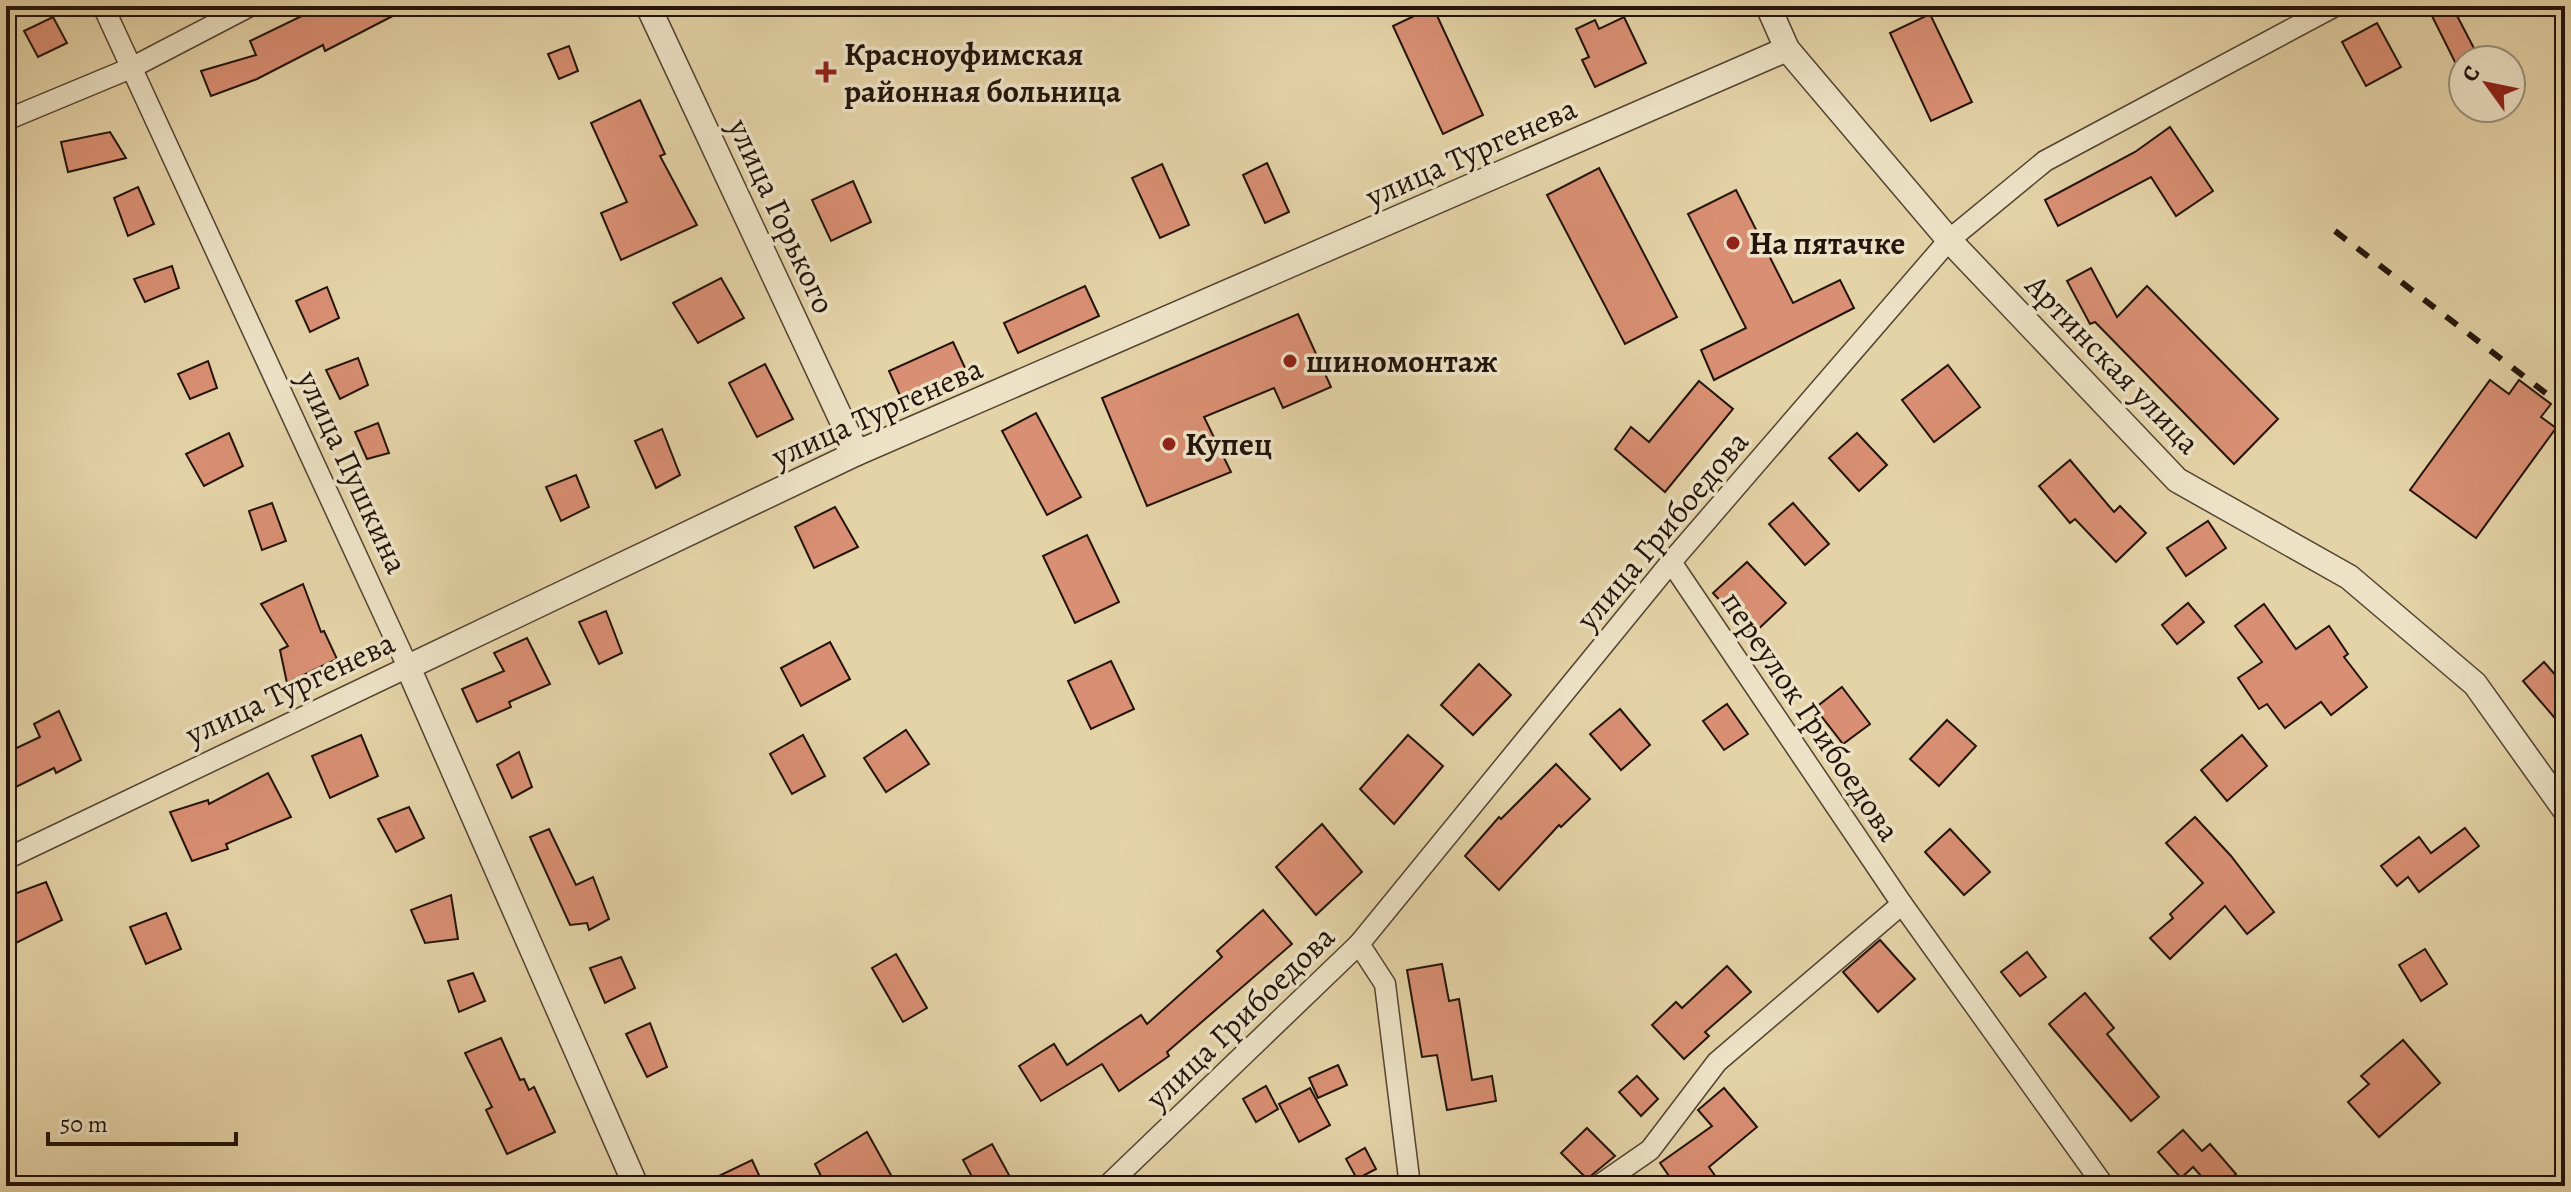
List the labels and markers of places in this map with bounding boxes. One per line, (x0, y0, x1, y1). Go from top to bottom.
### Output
place label: Красноуфимская районная больница (844, 32, 1122, 113)
marker: Красноуфимская районная больница (815, 61, 837, 83)
place label: На пятачке (1749, 221, 1905, 265)
marker: На пятачке (1724, 234, 1742, 252)
place label: шиномонтаж (1306, 339, 1498, 383)
marker: шиномонтаж (1281, 352, 1299, 370)
place label: Купец (1185, 422, 1272, 466)
marker: Купец (1160, 435, 1178, 453)

